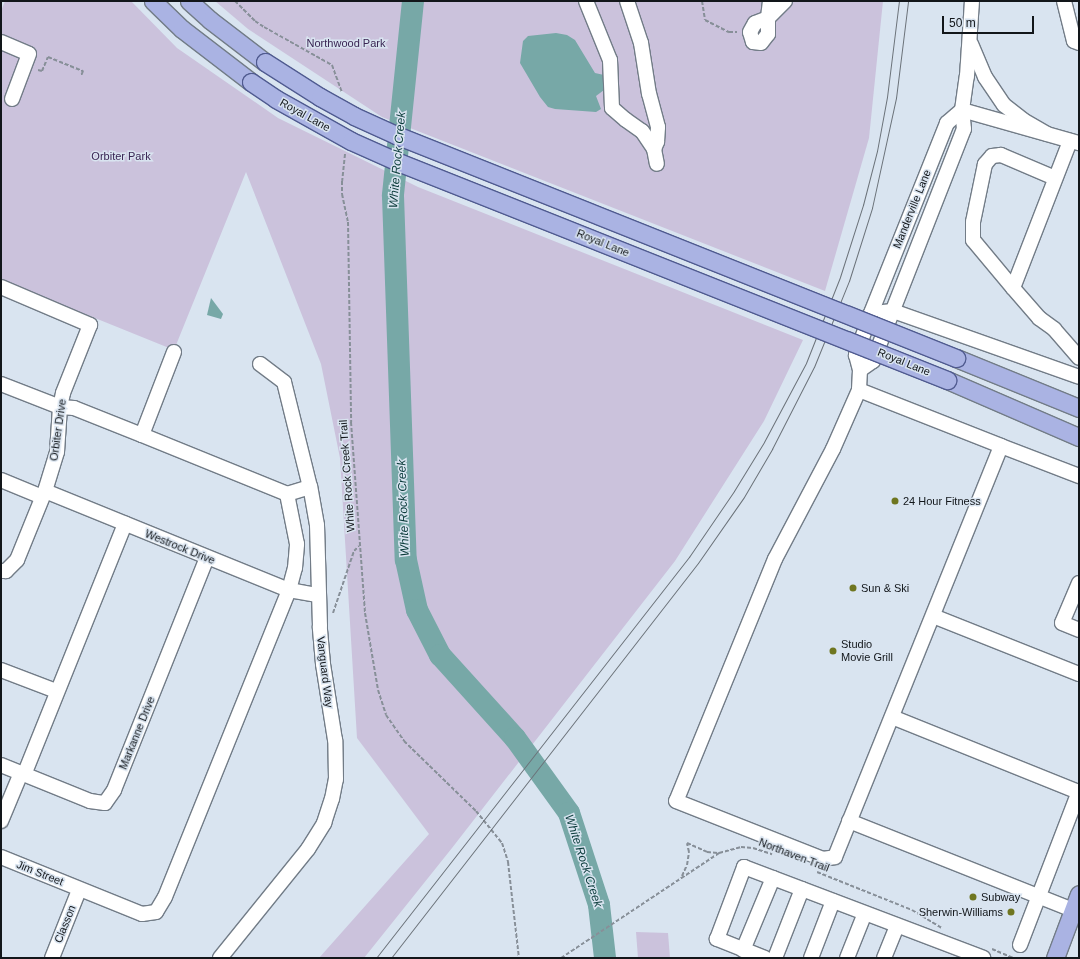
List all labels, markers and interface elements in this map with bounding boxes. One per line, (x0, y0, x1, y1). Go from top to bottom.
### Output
scale bar (944, 8, 1036, 34)
text: 50 m (949, 16, 976, 30)
park label: Northwood Park (307, 36, 385, 50)
street label: Royal Lane (277, 96, 333, 134)
water label: White Rock Creek (387, 111, 409, 209)
park label: Orbiter Park (91, 149, 151, 163)
street label: Manderville Lane (890, 168, 934, 250)
street label: Royal Lane (575, 226, 631, 260)
street label: Royal Lane (876, 345, 932, 379)
street label: Orbiter Drive (47, 398, 69, 462)
street label: White Rock Creek Trail (336, 419, 358, 533)
water label: White Rock Creek (395, 459, 413, 557)
place label: 24 Hour Fitness (903, 494, 981, 508)
marker: 24 Hour Fitness (890, 496, 900, 506)
street label: Westrock Drive (143, 527, 217, 567)
place label: Sun & Ski (861, 581, 909, 595)
marker: Sun & Ski (848, 583, 858, 593)
street label: Vanguard Way (314, 636, 336, 708)
place label: Studio Movie Grill (841, 638, 893, 664)
marker: Studio Movie Grill (828, 646, 838, 656)
street label: Markanne Drive (116, 695, 158, 771)
water label: White Rock Creek (561, 813, 605, 909)
street label: Northaven Trail (757, 835, 831, 875)
street label: Jim Street (15, 858, 65, 888)
place label: Subway (981, 890, 1020, 904)
marker: Subway (968, 892, 978, 902)
street label: Classon (51, 903, 79, 945)
place label: Sherwin-Williams (919, 905, 1003, 919)
marker: Sherwin-Williams (1006, 907, 1016, 917)

